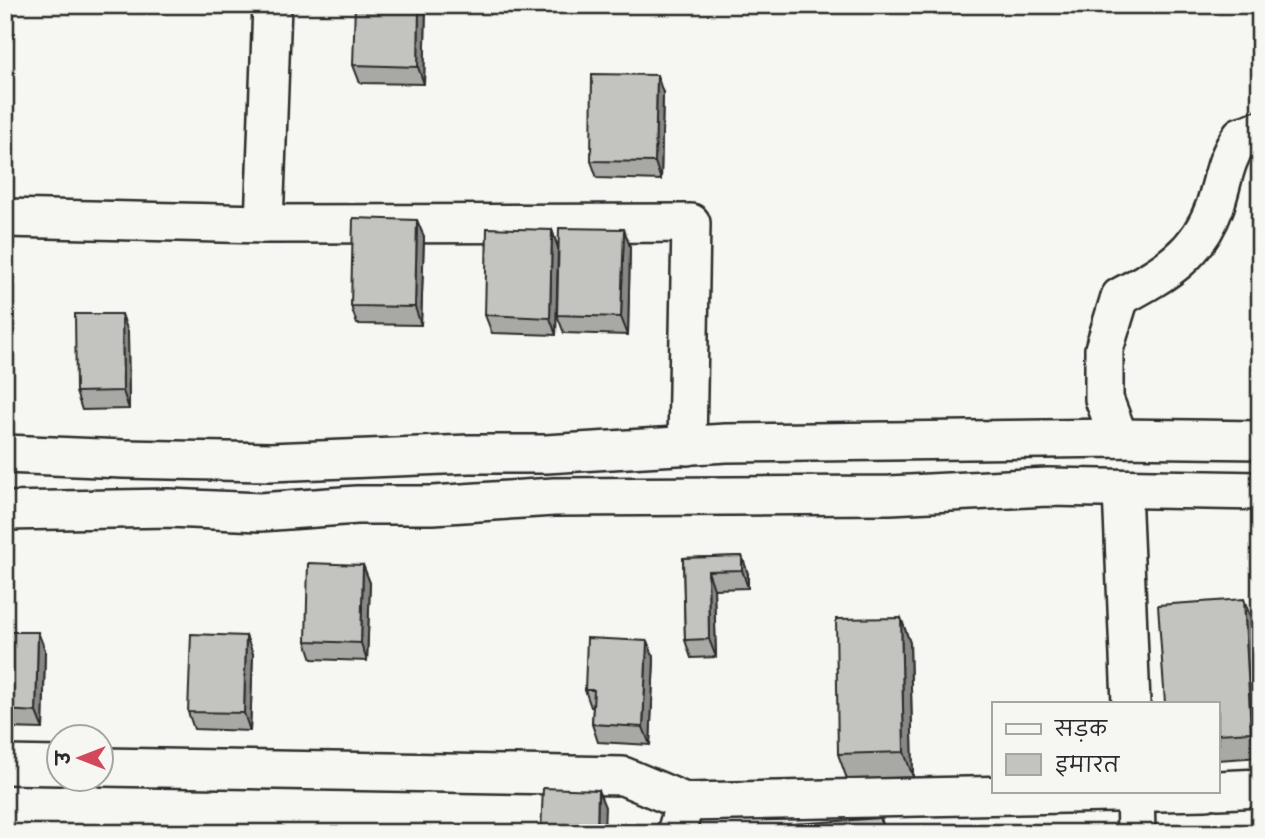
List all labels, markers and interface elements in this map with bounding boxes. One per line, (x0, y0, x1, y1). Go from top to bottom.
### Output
legend (992, 702, 1220, 792)
text: सड़क (1054, 714, 1108, 743)
north arrow (46, 722, 116, 792)
text: उ (50, 749, 76, 766)
text: इमारत (1055, 750, 1121, 779)

